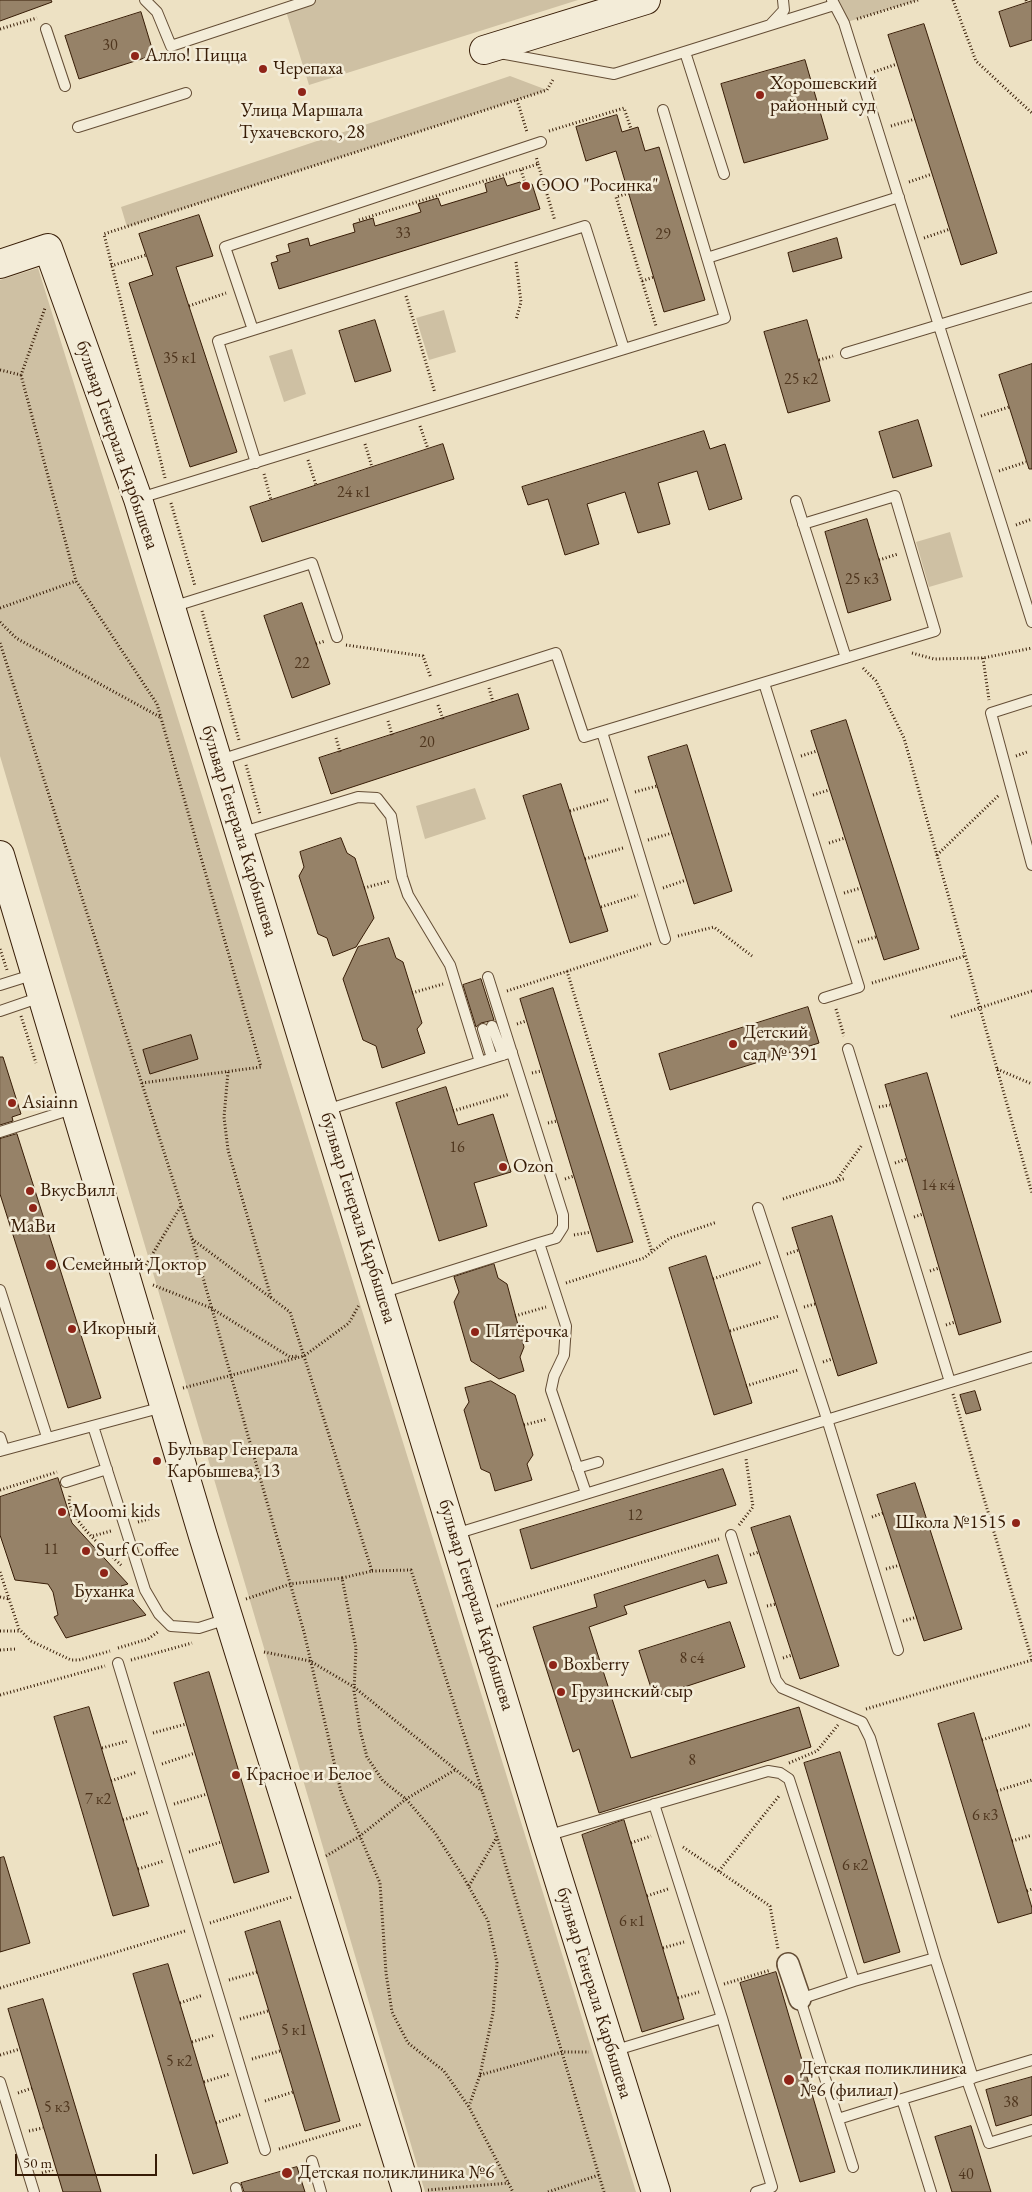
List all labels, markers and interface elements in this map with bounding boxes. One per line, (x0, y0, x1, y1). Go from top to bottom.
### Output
house number: 30 (102, 36, 118, 56)
place label: Алло! Пицца (145, 45, 247, 67)
marker: Алло! Пицца (129, 50, 141, 62)
place label: Черепаха (273, 58, 343, 80)
marker: Черепаха (257, 63, 269, 75)
place label: Хорошевский районный суд (770, 73, 877, 117)
marker: Улица Маршала Тухачевского, 28 (296, 86, 308, 98)
marker: Хорошевский районный суд (754, 89, 766, 101)
place label: Улица Маршала Тухачевского, 28 (239, 100, 365, 144)
place label: ООО "Росинка" (536, 175, 659, 197)
marker: ООО "Росинка" (520, 180, 532, 192)
house number: 33 (395, 224, 411, 244)
house number: 29 (655, 225, 671, 245)
street label: бульвар Генерала Карбышева (71, 338, 163, 552)
house number: 35 к1 (163, 349, 197, 369)
house number: 25 к2 (784, 370, 818, 390)
house number: 24 к1 (337, 483, 371, 503)
house number: 25 к3 (845, 570, 879, 590)
house number: 22 (294, 654, 310, 674)
street label: бульвар Генерала Карбышева (196, 723, 282, 939)
house number: 20 (419, 733, 435, 753)
place label: Детский сад № 391 (743, 1022, 818, 1066)
marker: Детский сад № 391 (727, 1038, 739, 1050)
place label: Asiainn (22, 1092, 78, 1114)
marker: Asiainn (6, 1097, 18, 1109)
street label: бульвар Генерала Карбышева (315, 1110, 401, 1326)
house number: 16 (449, 1138, 465, 1158)
place label: Ozon (513, 1156, 554, 1178)
marker: Ozon (497, 1161, 509, 1173)
house number: 14 к4 (921, 1176, 955, 1196)
place label: ВкусВилл (40, 1180, 115, 1202)
marker: ВкусВилл (24, 1185, 36, 1197)
marker: МаВи (27, 1202, 39, 1214)
place label: МаВи (10, 1216, 56, 1238)
place label: Семейный Доктор (62, 1254, 206, 1276)
marker: Семейный Доктор (44, 1258, 58, 1272)
place label: Икорный (82, 1318, 157, 1340)
place label: Пятёрочка (485, 1321, 569, 1343)
marker: Икорный (66, 1323, 78, 1335)
marker: Пятёрочка (469, 1326, 481, 1338)
place label: Бульвар Генерала Карбышева, 13 (167, 1439, 298, 1483)
marker: Бульвар Генерала Карбышева, 13 (151, 1455, 163, 1467)
street label: бульвар Генерала Карбышева (433, 1497, 519, 1713)
place label: Moomi kids (72, 1501, 160, 1523)
marker: Moomi kids (56, 1506, 68, 1518)
house number: 12 (627, 1506, 643, 1526)
place label: Школа №1515 (895, 1512, 1006, 1534)
marker: Школа №1515 (1010, 1517, 1022, 1529)
house number: 11 (43, 1540, 59, 1560)
place label: Surf Coffee (96, 1540, 179, 1562)
marker: Surf Coffee (80, 1545, 92, 1557)
marker: Буханка (98, 1567, 110, 1579)
place label: Буханка (73, 1581, 135, 1603)
house number: 8 с4 (679, 1649, 705, 1669)
place label: Boxberry (563, 1654, 629, 1676)
marker: Boxberry (547, 1659, 559, 1671)
place label: Грузинский сыр (571, 1681, 693, 1703)
marker: Грузинский сыр (555, 1686, 567, 1698)
house number: 8 (688, 1751, 696, 1771)
place label: Красное и Белое (246, 1764, 372, 1786)
marker: Красное и Белое (230, 1769, 242, 1781)
house number: 7 к2 (85, 1790, 111, 1810)
house number: 6 к3 (972, 1806, 998, 1826)
house number: 6 к2 (842, 1856, 868, 1876)
street label: бульвар Генерала Карбышева (551, 1885, 637, 2101)
house number: 6 к1 (619, 1912, 645, 1932)
house number: 5 к1 (281, 2021, 307, 2041)
house number: 5 к2 (166, 2052, 192, 2072)
place label: Детская поликлиника №6 (филиал) (800, 2058, 967, 2102)
marker: Детская поликлиника №6 (филиал) (782, 2073, 796, 2087)
house number: 38 (1003, 2093, 1019, 2113)
house number: 5 к3 (44, 2098, 70, 2118)
scale bar (18, 2144, 160, 2176)
text: 50 m (23, 2153, 52, 2172)
place label: Детская поликлиника №6 (298, 2162, 494, 2184)
house number: 40 (958, 2165, 974, 2185)
marker: Детская поликлиника №6 (280, 2166, 294, 2180)

